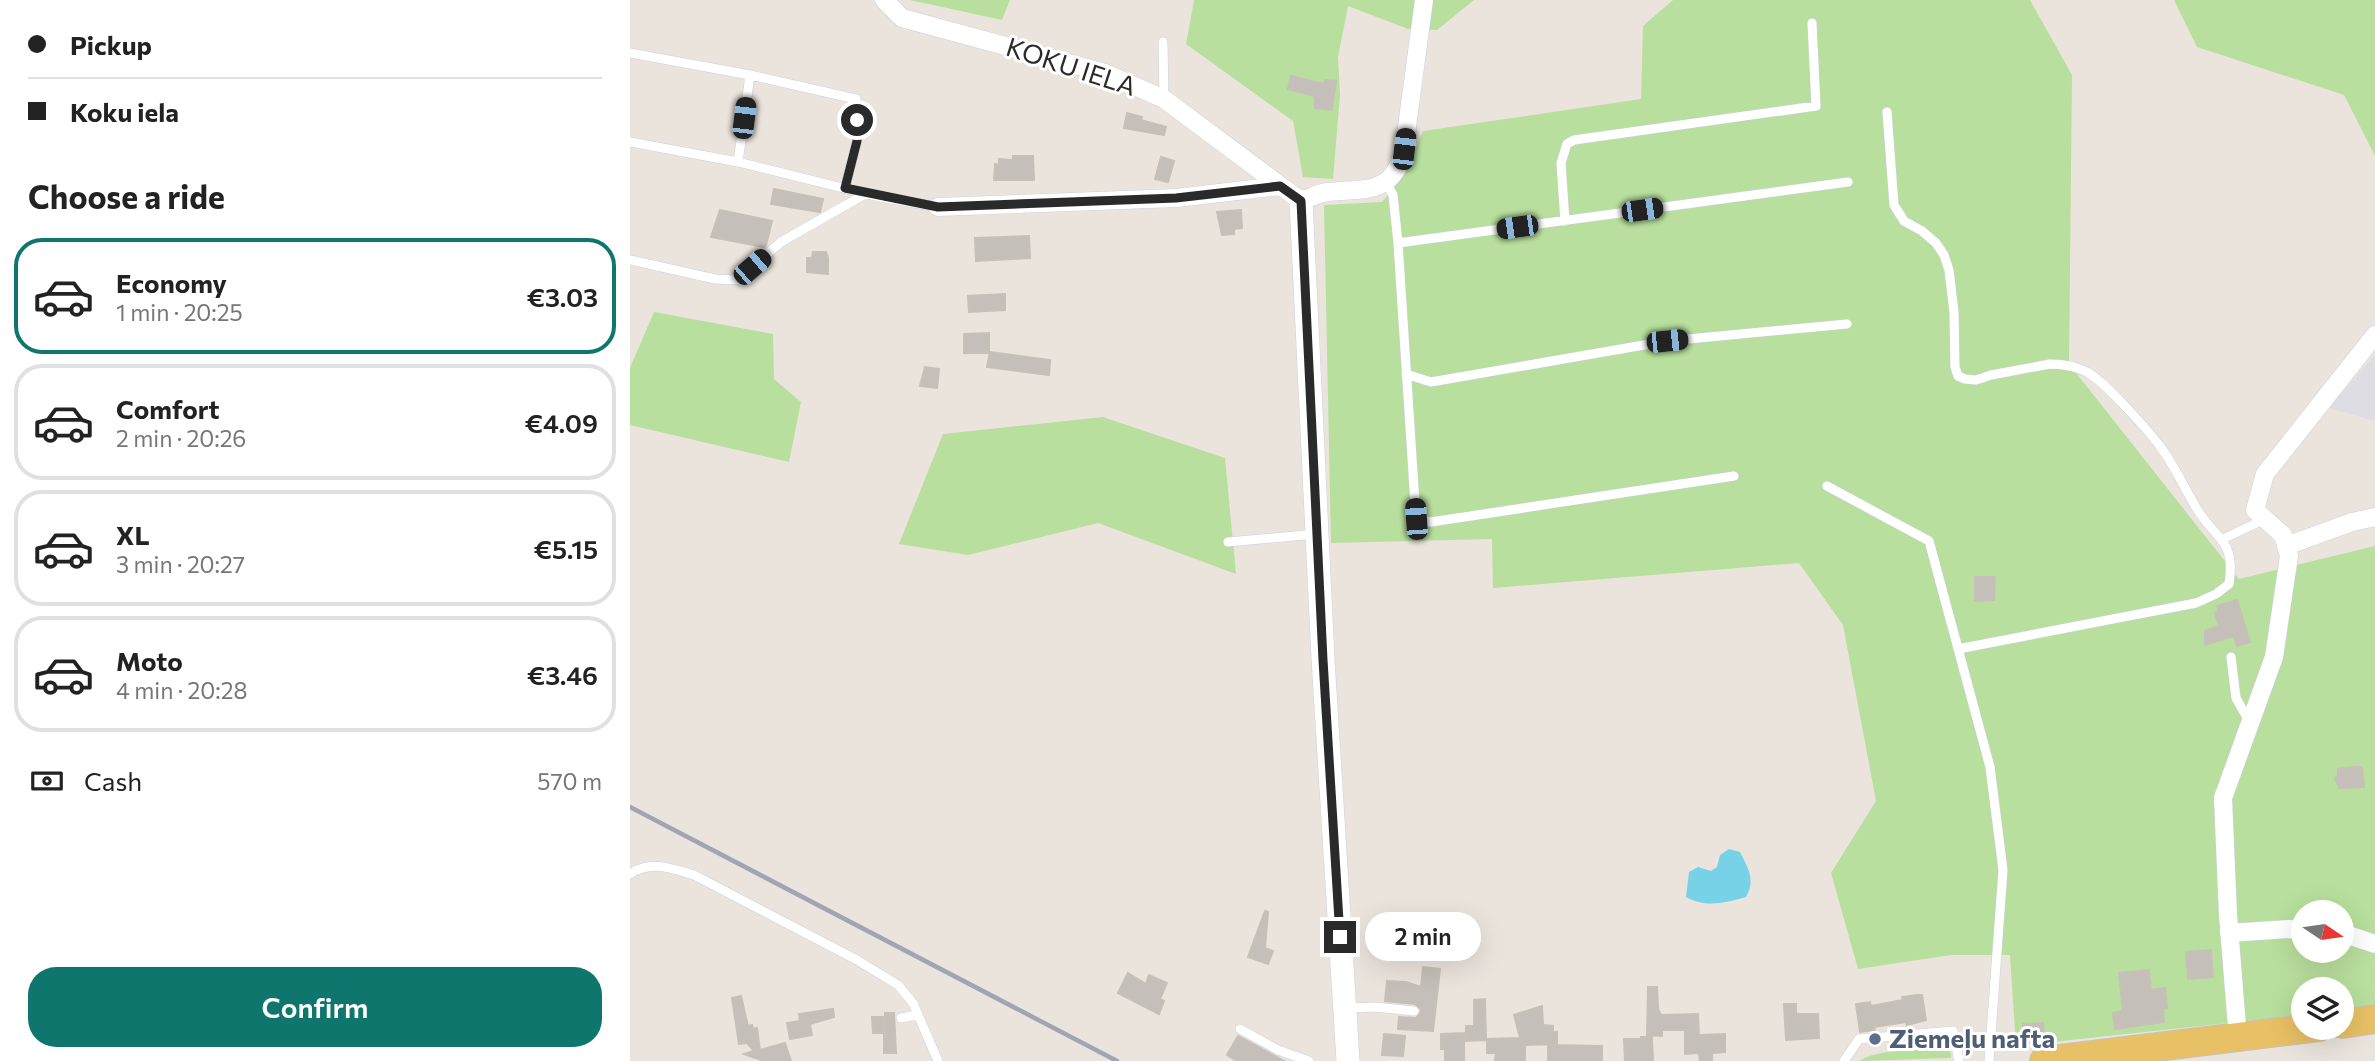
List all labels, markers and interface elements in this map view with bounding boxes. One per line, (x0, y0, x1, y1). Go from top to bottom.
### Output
text: Pickup (70, 29, 152, 60)
street label: KOKU IELA (1003, 30, 1140, 101)
text: Koku iela (70, 96, 179, 127)
car (732, 96, 757, 140)
route start (841, 104, 873, 136)
car (1392, 127, 1417, 171)
text: Choose a ride (28, 176, 225, 216)
car (1620, 197, 1665, 223)
car (1495, 214, 1540, 240)
car (730, 245, 775, 289)
icon: car (32, 265, 95, 328)
text: Economy (116, 267, 227, 298)
text: €3.03 (527, 281, 598, 312)
text: 1 min · 20:25 (116, 298, 243, 326)
car (1646, 328, 1689, 354)
icon: car (32, 391, 95, 454)
text: Comfort (116, 393, 219, 424)
text: €4.09 (525, 407, 598, 438)
text: 2 min · 20:26 (116, 424, 246, 452)
car (1405, 497, 1428, 541)
icon: car (32, 517, 95, 580)
text: XL (116, 519, 150, 550)
text: €5.15 (534, 533, 598, 564)
text: 3 min · 20:27 (116, 550, 245, 578)
icon: car (32, 643, 95, 706)
text: Moto (116, 645, 183, 676)
text: €3.46 (527, 659, 598, 690)
text: 4 min · 20:28 (116, 676, 247, 704)
icon: cash (28, 762, 66, 800)
text: Cash (84, 765, 142, 796)
text: 570 m (537, 767, 602, 795)
north arrow (2291, 900, 2354, 962)
map controls (2291, 900, 2354, 1040)
callout: 2 min (1364, 912, 1480, 962)
route end (1324, 921, 1356, 953)
text: 2 min (1395, 922, 1451, 950)
button: Confirm (28, 967, 602, 1047)
button: layers (2291, 977, 2354, 1040)
place label: Ziemeļu nafta (1889, 1022, 2055, 1056)
marker: Ziemeļu nafta (1867, 1031, 1883, 1047)

